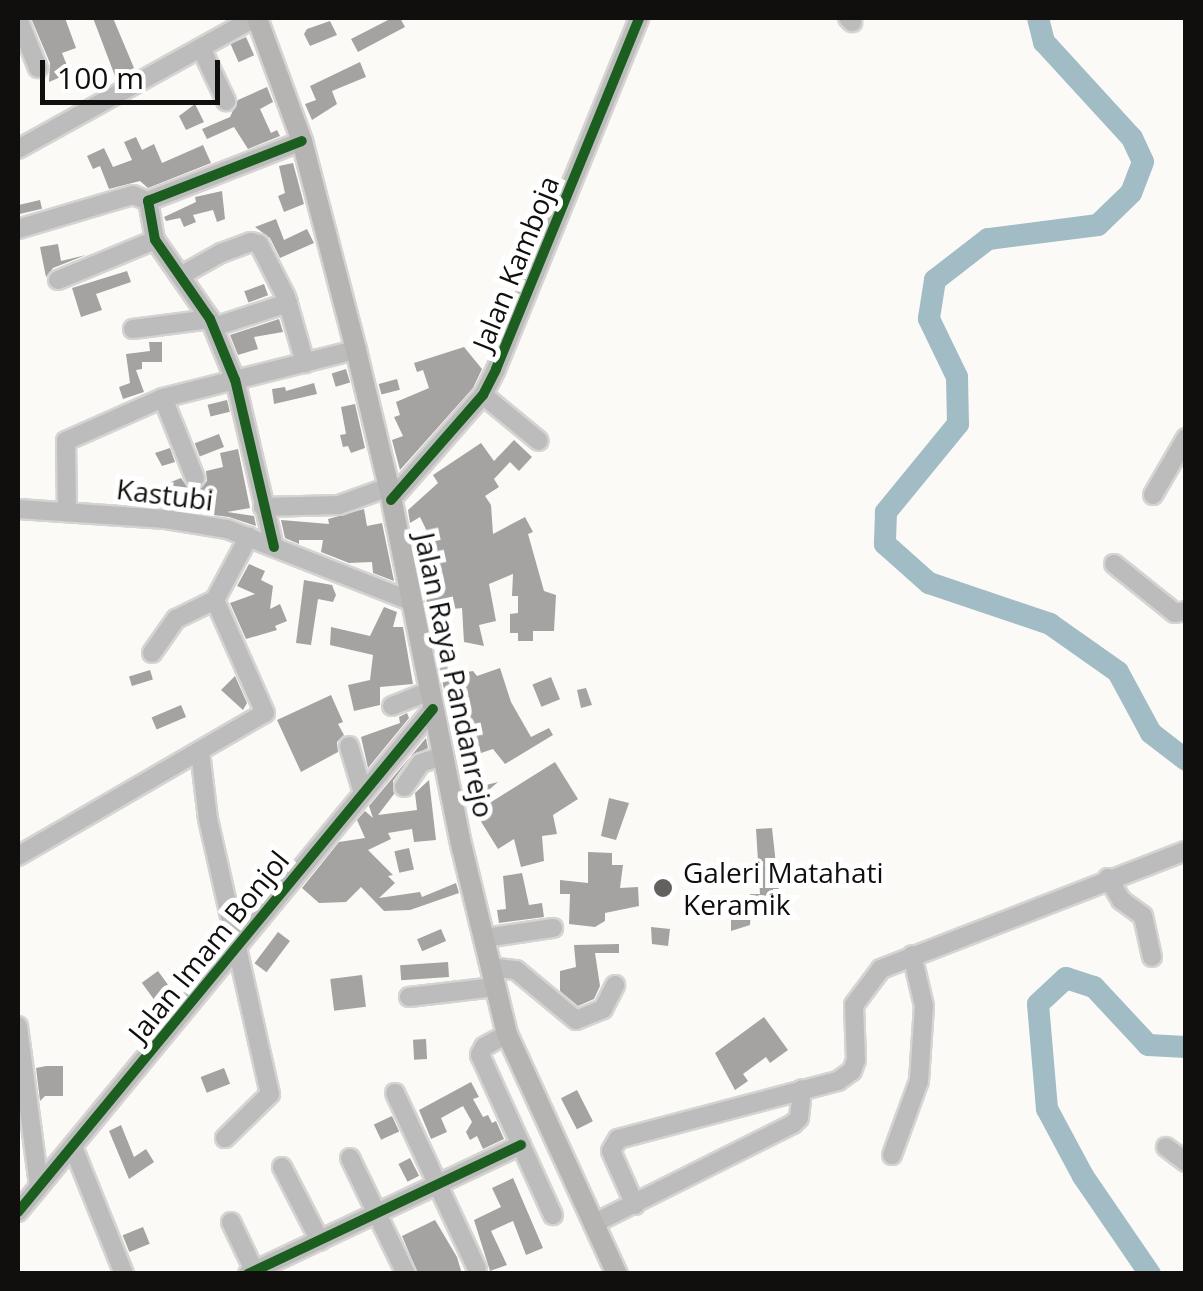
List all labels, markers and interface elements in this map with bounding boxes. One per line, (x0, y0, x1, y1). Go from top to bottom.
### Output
scale bar (45, 40, 225, 102)
text: 100 m (57, 57, 144, 98)
street label: Jalan Kamboja (465, 171, 565, 355)
street label: Kastubi (115, 471, 215, 517)
street label: Jalan Raya Pandanrejo (408, 529, 502, 821)
street label: Jalan Imam Bonjol (121, 844, 295, 1048)
place label: Galeri Matahati Keramik (683, 855, 884, 921)
marker: Galeri Matahati Keramik (652, 877, 674, 899)

